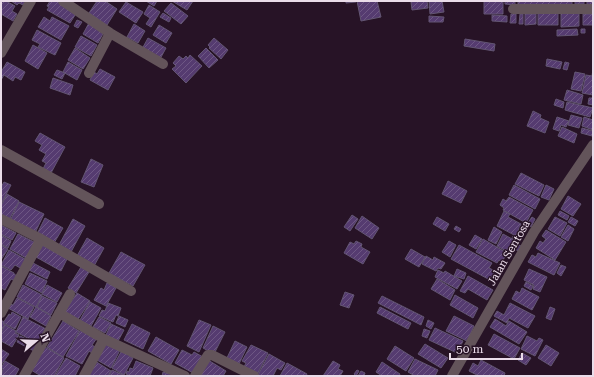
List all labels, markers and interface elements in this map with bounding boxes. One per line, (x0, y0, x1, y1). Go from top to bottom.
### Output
street label: Jalan Sentosa (485, 218, 533, 288)
north arrow (16, 321, 56, 361)
text: N (37, 332, 53, 345)
scale bar (450, 335, 522, 361)
text: 50 m (456, 342, 483, 356)

